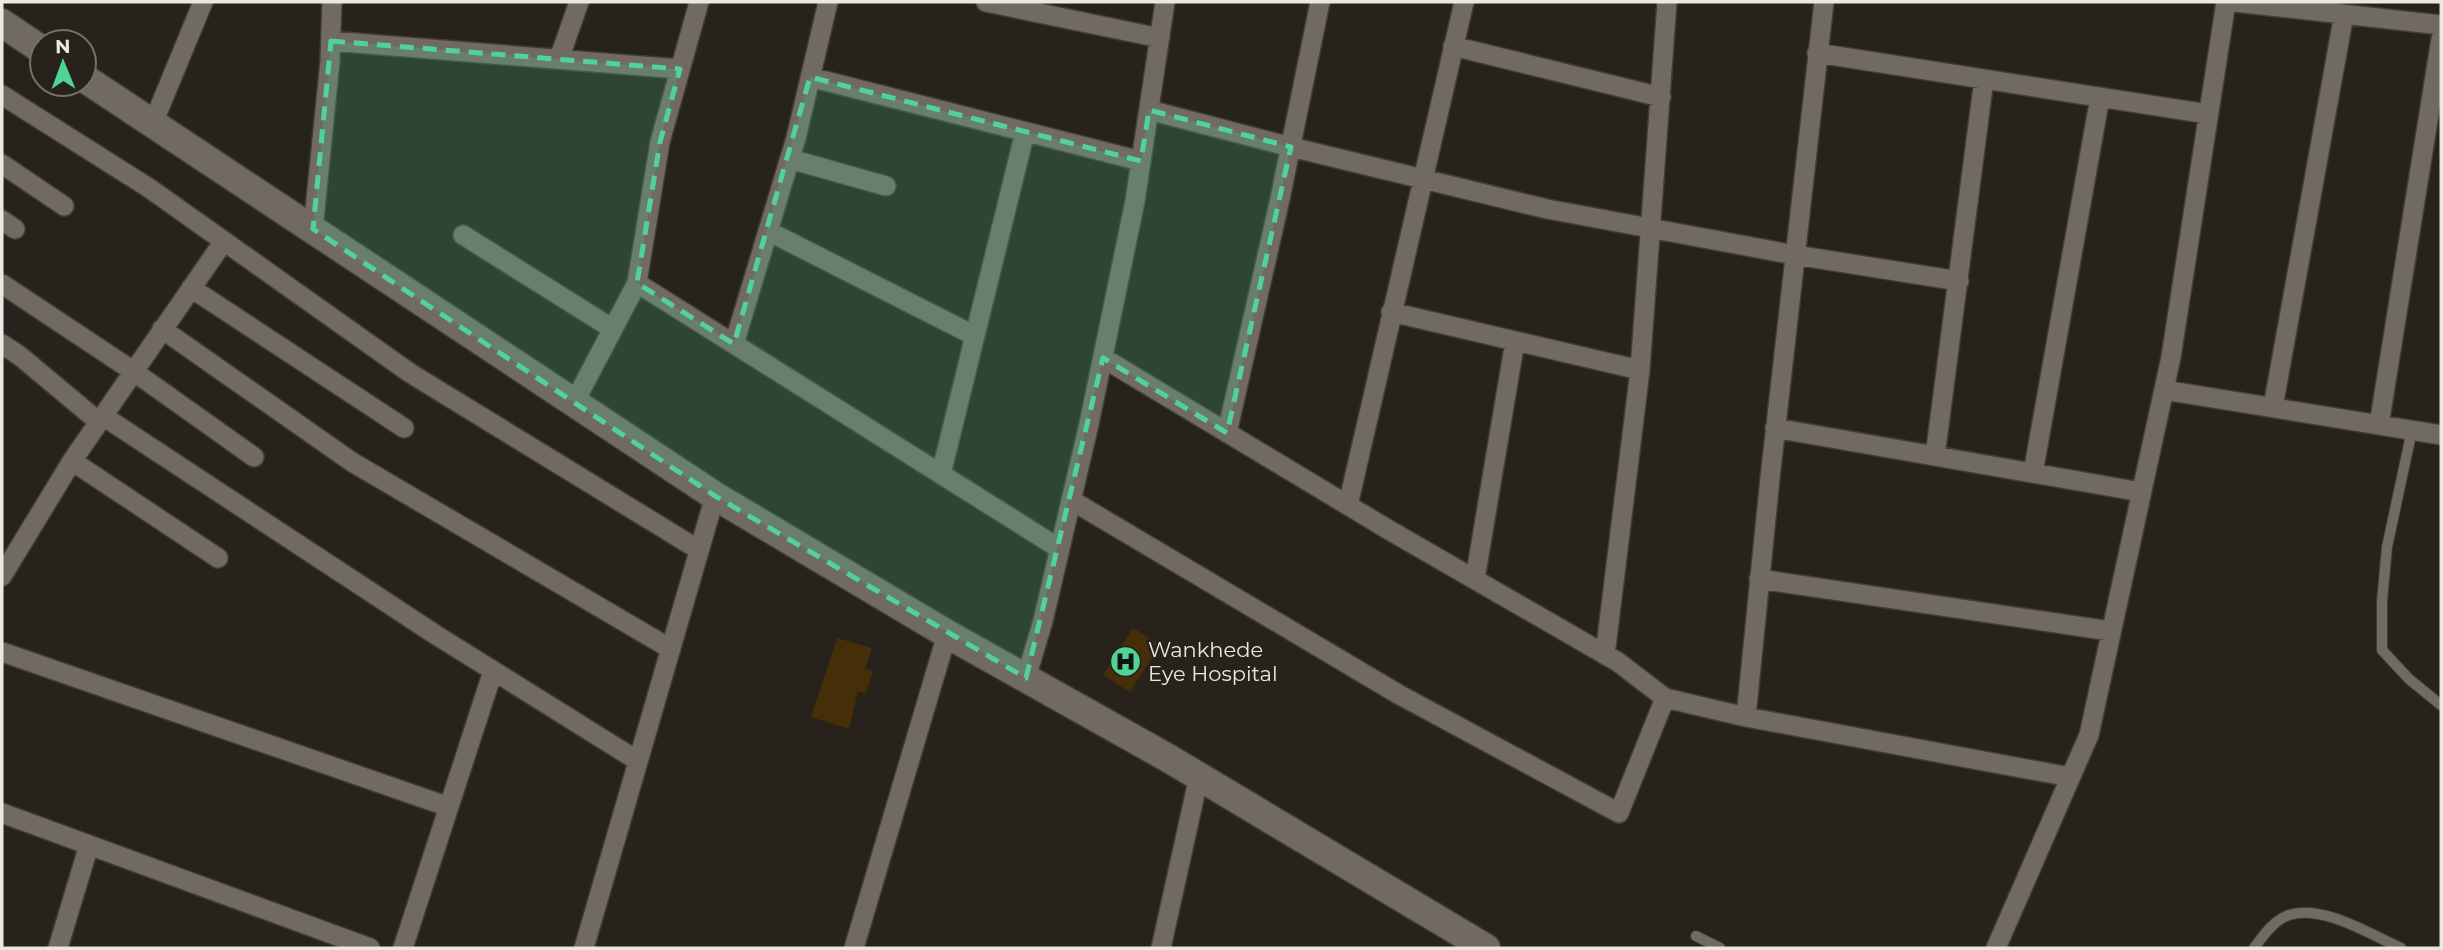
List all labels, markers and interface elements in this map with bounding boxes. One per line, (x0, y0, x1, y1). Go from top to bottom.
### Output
north arrow (28, 28, 98, 98)
text: N (55, 35, 71, 58)
place label: Wankhede Eye Hospital (1148, 637, 1278, 686)
hospital icon: Wankhede Eye Hospital (1108, 644, 1142, 678)

